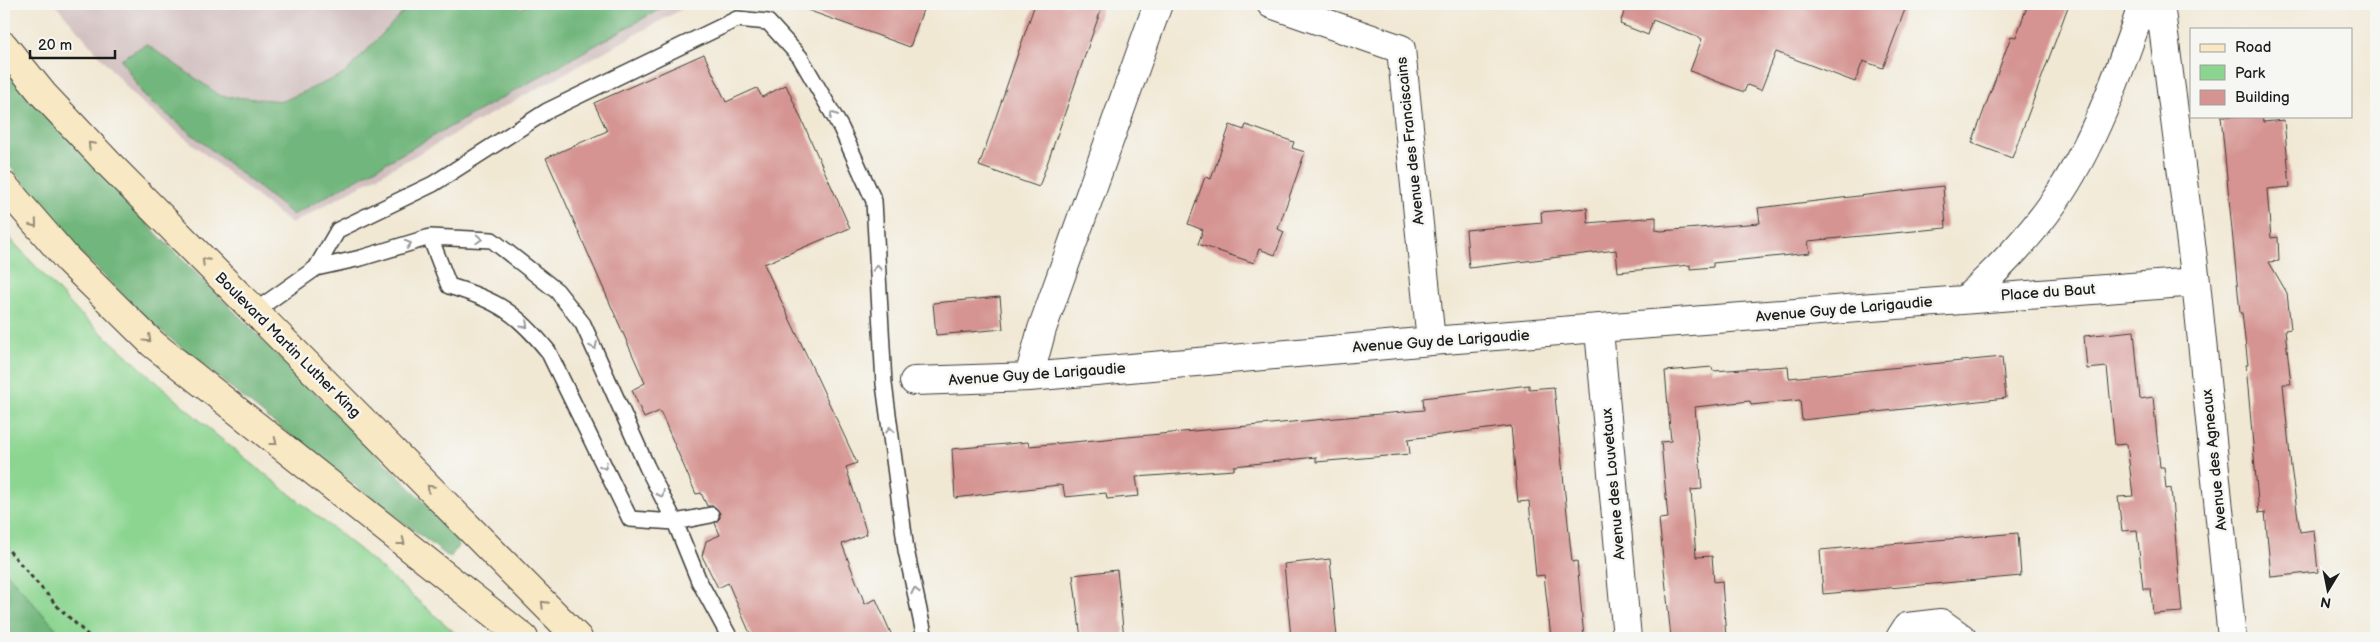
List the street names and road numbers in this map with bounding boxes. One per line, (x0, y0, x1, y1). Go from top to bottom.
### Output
street label: Avenue des Franciscains (1392, 55, 1429, 226)
street label: Boulevard Martin Luther King (211, 268, 365, 422)
street label: Place du Baut (2000, 280, 2096, 305)
street label: Avenue Guy de Larigaudie (1755, 292, 1933, 327)
street label: Avenue Guy de Larigaudie (1352, 326, 1530, 357)
street label: Avenue Guy de Larigaudie (948, 359, 1126, 390)
street label: Avenue des Agneaux (2198, 388, 2231, 532)
street label: Avenue des Louvetaux (1597, 407, 1630, 561)

